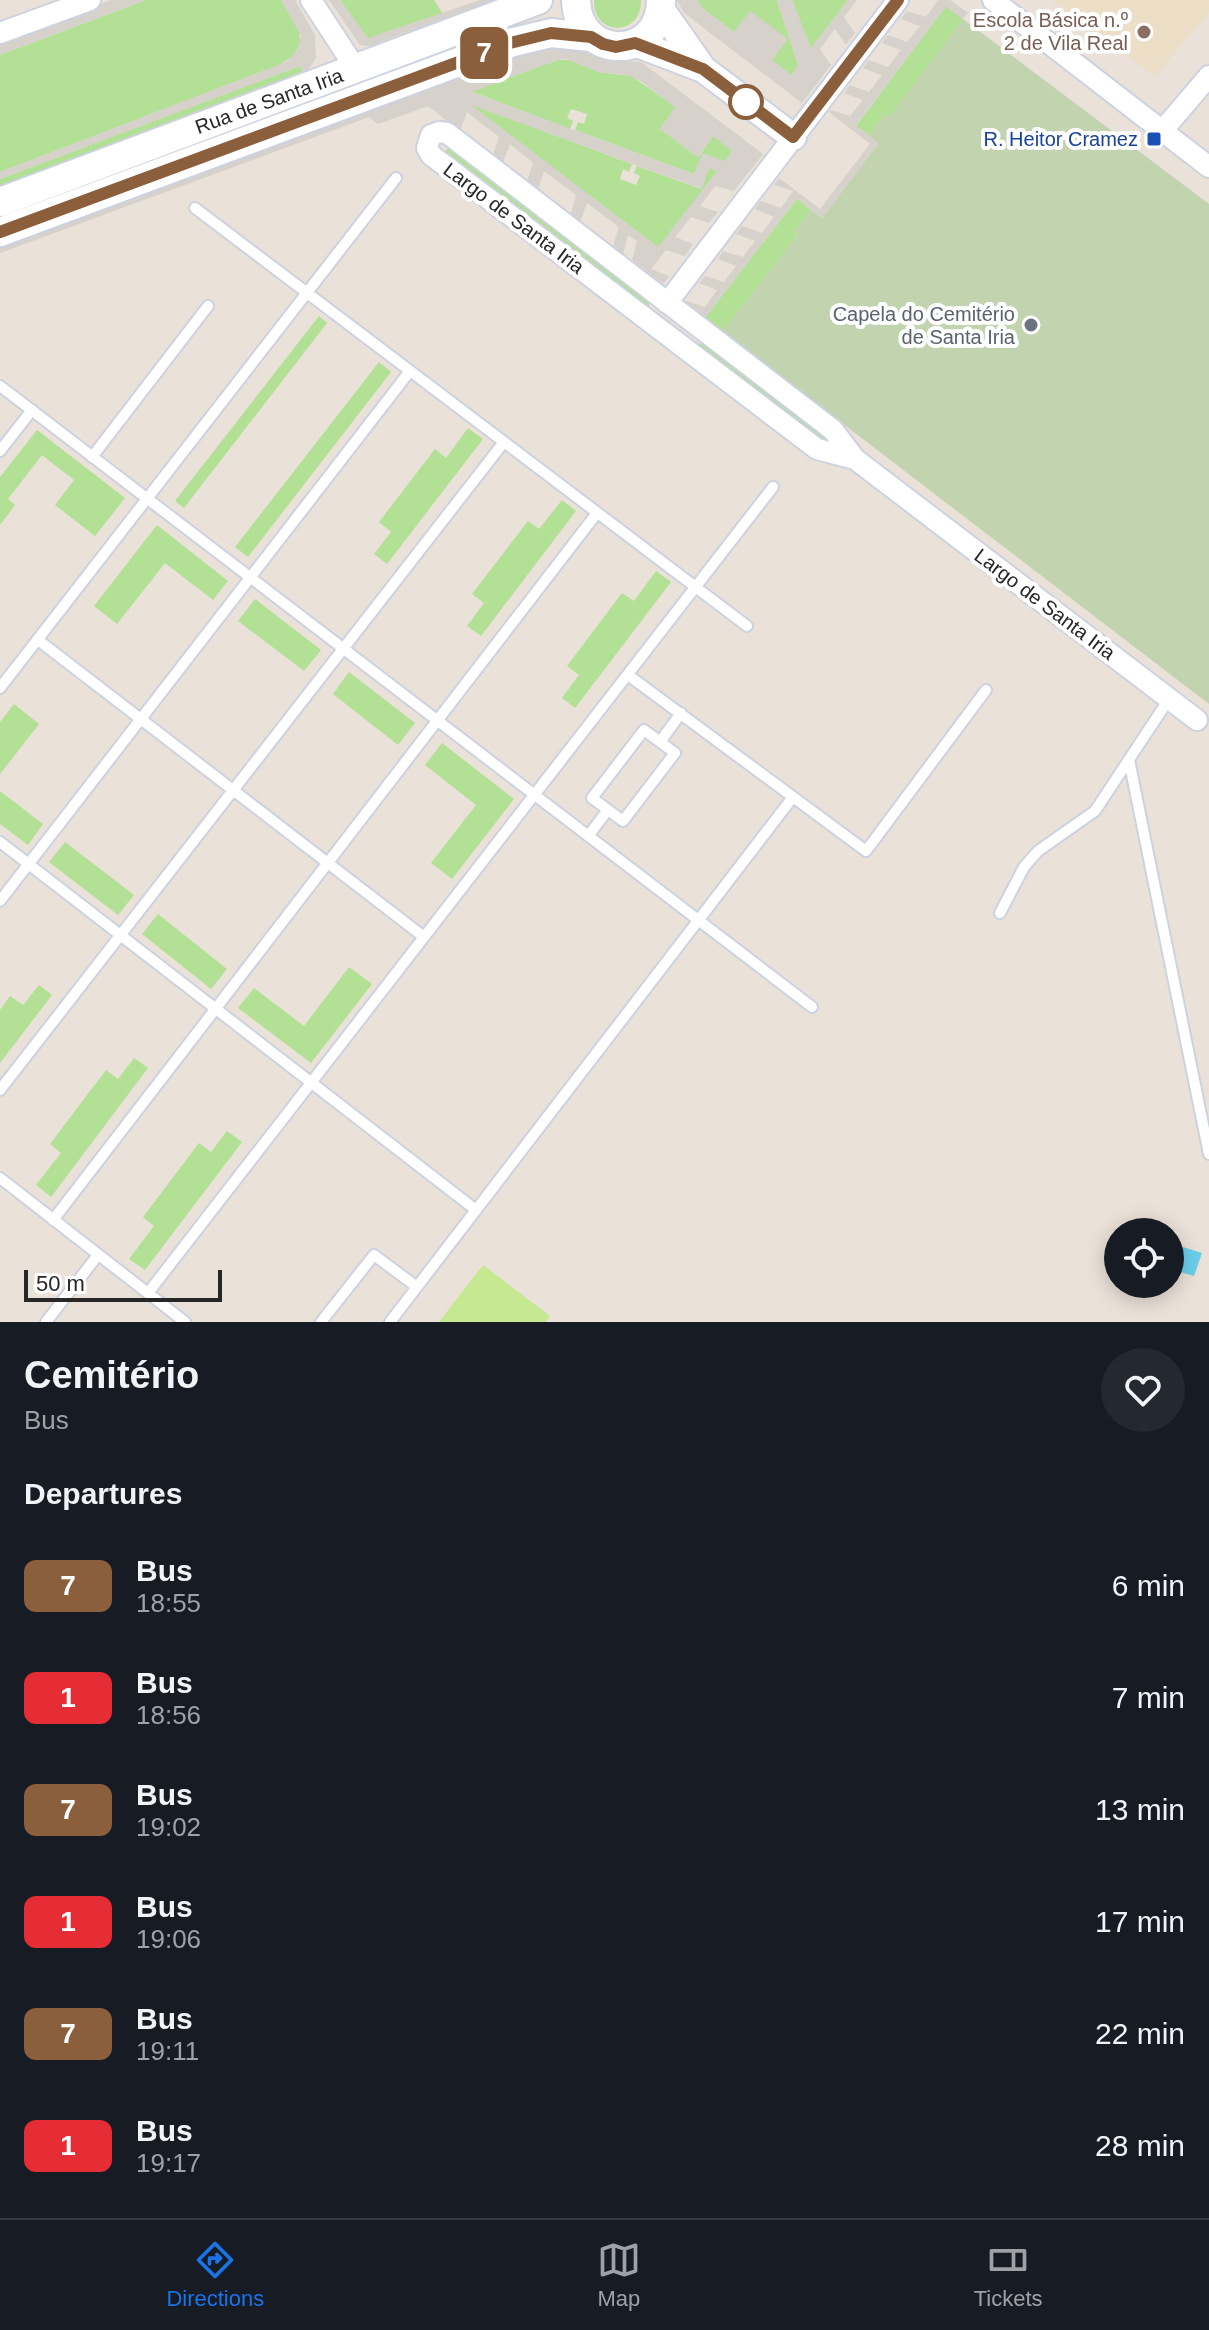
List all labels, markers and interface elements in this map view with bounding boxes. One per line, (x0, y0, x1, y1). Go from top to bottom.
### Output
place label: Escola Básica n.º 2 de Vila Real (973, 9, 1129, 54)
marker: Escola Básica n.º 2 de Vila Real (1135, 23, 1153, 41)
line badge: 7 (458, 27, 510, 79)
text: 7 (476, 37, 492, 68)
street label: Rua de Santa Iria (192, 64, 347, 138)
unlabelled marker (729, 85, 763, 119)
place label: R. Heitor Cramez (984, 128, 1138, 150)
marker: R. Heitor Cramez (1145, 130, 1163, 148)
street label: Largo de Santa Iria (439, 158, 589, 278)
place label: Capela do Cemitério de Santa Iria (833, 303, 1016, 348)
marker: Capela do Cemitério de Santa Iria (1022, 316, 1040, 334)
street label: Largo de Santa Iria (970, 544, 1120, 664)
map controls (1104, 1218, 1184, 1298)
button: locate (1104, 1218, 1184, 1298)
scale bar (24, 1266, 222, 1302)
text: 50 m (36, 1271, 85, 1296)
button: heart (1101, 1348, 1185, 1432)
text: Cemitério (24, 1354, 199, 1396)
text: Bus (24, 1405, 69, 1435)
text: Departures (24, 1477, 182, 1510)
text: Bus (136, 1554, 193, 1587)
text: 6 min (1112, 1569, 1185, 1602)
text: 7 (60, 1570, 76, 1601)
text: 18:55 (136, 1588, 201, 1618)
text: Bus (136, 1666, 193, 1699)
text: 7 min (1112, 1681, 1185, 1714)
text: 1 (60, 1682, 76, 1713)
text: 18:56 (136, 1700, 201, 1730)
text: Bus (136, 1778, 193, 1811)
text: 13 min (1095, 1793, 1185, 1826)
text: 7 (60, 1794, 76, 1825)
text: 19:02 (136, 1812, 201, 1842)
text: Bus (136, 1890, 193, 1923)
text: 17 min (1095, 1905, 1185, 1938)
text: 1 (60, 1906, 76, 1937)
text: 19:06 (136, 1924, 201, 1954)
text: Bus (136, 2002, 193, 2035)
text: 22 min (1095, 2017, 1185, 2050)
text: 7 (60, 2018, 76, 2049)
text: 19:11 (136, 2036, 199, 2066)
text: Bus (136, 2114, 193, 2147)
text: 28 min (1095, 2129, 1185, 2162)
text: 1 (60, 2130, 76, 2161)
text: 19:17 (136, 2148, 201, 2178)
tab: Directions (166, 2238, 264, 2312)
tab: Map (597, 2238, 641, 2312)
tab: Tickets (974, 2238, 1043, 2312)

